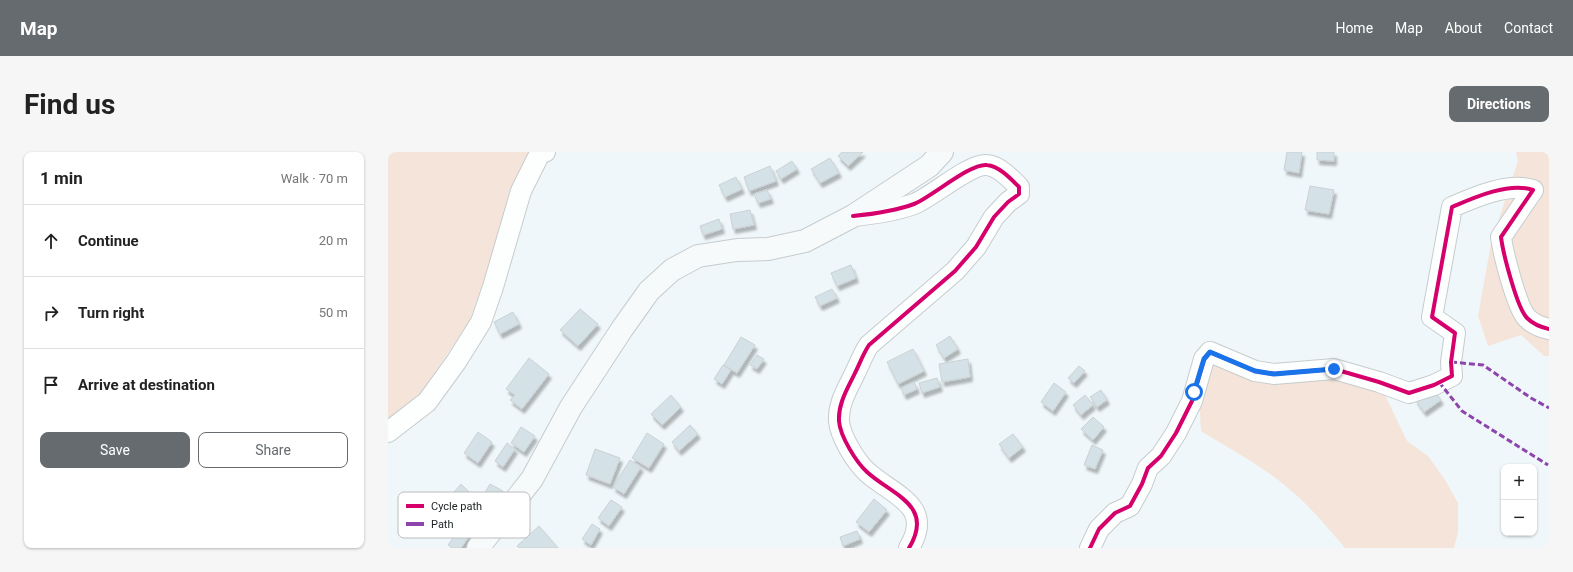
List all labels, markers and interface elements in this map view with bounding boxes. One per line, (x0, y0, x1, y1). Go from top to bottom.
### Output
text: Map (20, 17, 58, 40)
text: Home (1335, 20, 1373, 36)
text: Map (1395, 20, 1423, 36)
text: About (1445, 20, 1482, 36)
text: Contact (1504, 20, 1553, 36)
button: Directions (1449, 86, 1549, 122)
text: Find us (24, 88, 115, 121)
text: 1 min (40, 168, 83, 188)
text: Walk · 70 m (281, 171, 348, 186)
icon: ahead (40, 230, 62, 252)
text: Continue (78, 232, 139, 250)
text: 20 m (319, 233, 348, 248)
icon: right (40, 302, 62, 324)
text: Turn right (78, 304, 144, 322)
text: 50 m (319, 305, 348, 320)
route end (1325, 360, 1343, 378)
icon: arrive (40, 374, 62, 396)
text: Arrive at destination (78, 376, 215, 394)
route start (1185, 383, 1203, 401)
button: Save (40, 432, 190, 468)
button: Share (198, 432, 348, 468)
map controls (1501, 464, 1537, 536)
button: + (1501, 464, 1537, 500)
legend (398, 492, 530, 538)
text: Cycle path (431, 500, 482, 513)
button: − (1501, 500, 1537, 536)
text: Path (431, 518, 454, 531)

